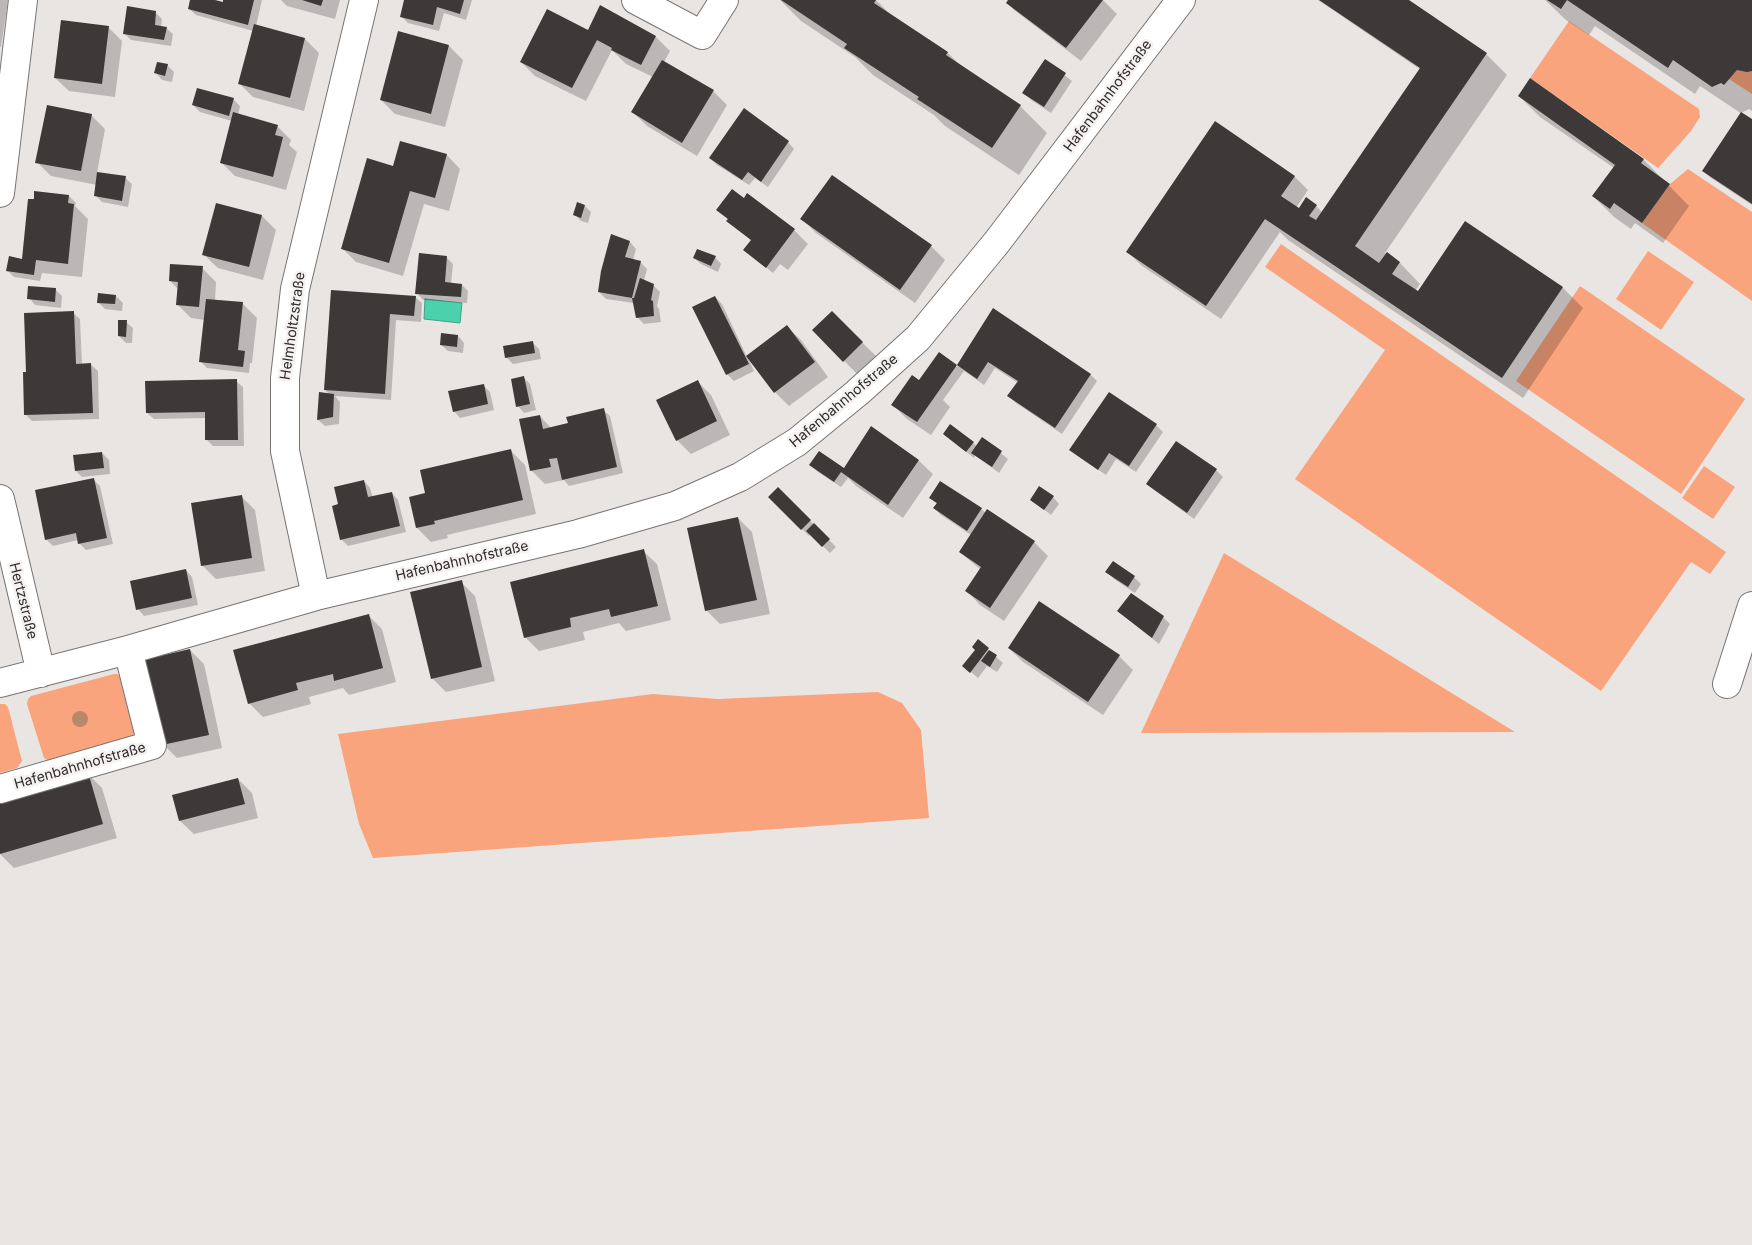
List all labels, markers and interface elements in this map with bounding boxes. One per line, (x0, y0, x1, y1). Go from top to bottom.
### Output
street label: Hafenbahnhofstraße (1060, 37, 1156, 155)
street label: Helmholtzstraße (277, 271, 309, 381)
street label: Hafenbahnhofstraße (787, 351, 901, 451)
street label: Hafenbahnhofstraße (394, 538, 530, 584)
street label: Hertzstraße (5, 561, 41, 641)
street label: Hafenbahnhofstraße (12, 739, 148, 793)

